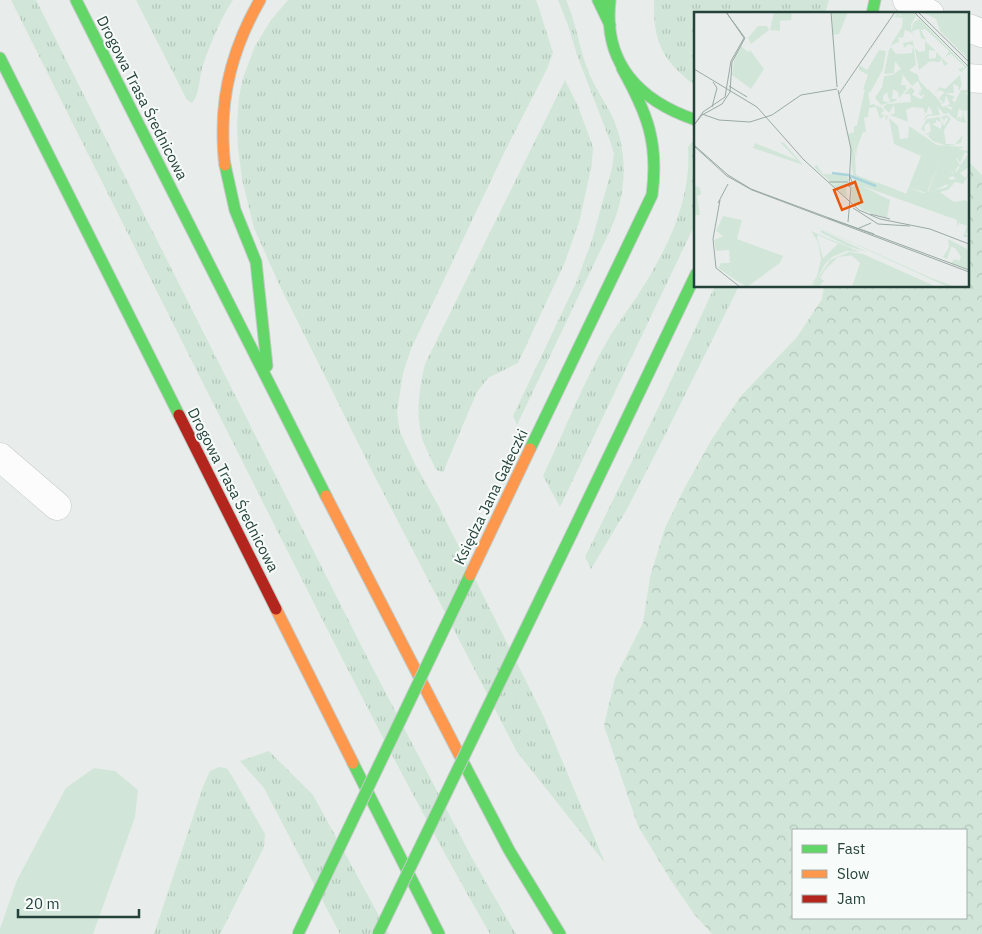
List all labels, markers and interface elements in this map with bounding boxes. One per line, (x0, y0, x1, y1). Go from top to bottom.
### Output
street label: Drogowa Trasa Średnicowa (93, 12, 192, 183)
inset map (694, 12, 970, 288)
street label: Drogowa Trasa Średnicowa (184, 404, 283, 575)
street label: Księdza Jana Gałeczki (449, 426, 532, 568)
legend (792, 829, 967, 919)
text: Fast (837, 839, 865, 858)
text: Slow (837, 864, 870, 883)
scale bar (18, 886, 139, 918)
text: Jam (837, 889, 866, 908)
text: 20 m (25, 894, 60, 913)

